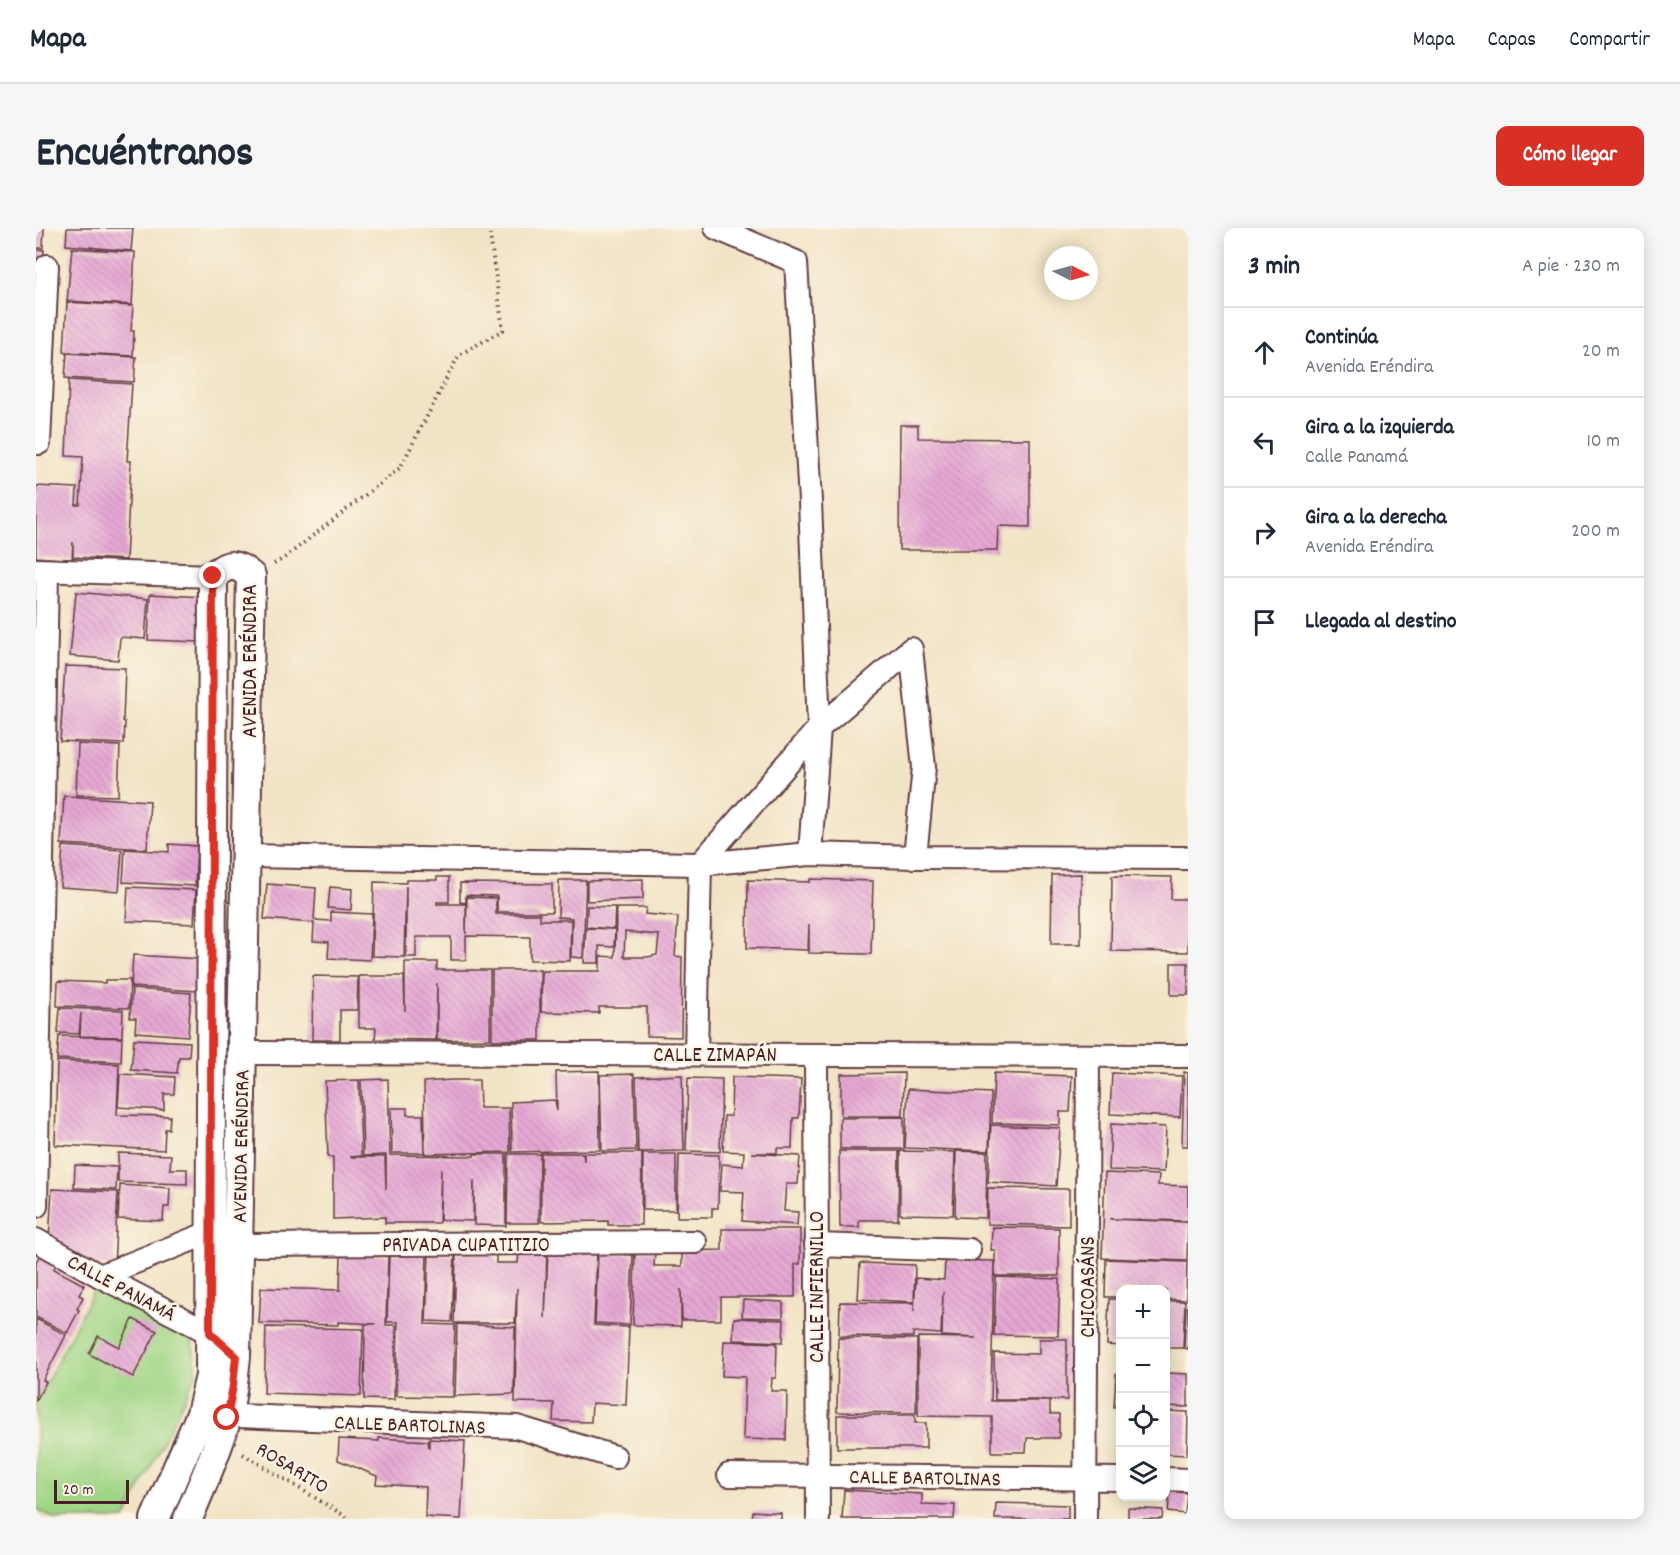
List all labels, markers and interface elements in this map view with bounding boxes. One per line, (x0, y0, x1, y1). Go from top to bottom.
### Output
text: Mapa (30, 21, 86, 61)
text: Mapa (1413, 26, 1455, 56)
text: Capas (1488, 26, 1536, 56)
text: Compartir (1569, 26, 1650, 56)
text: Encuéntranos (36, 126, 254, 186)
button: Cómo llegar (1496, 126, 1644, 186)
north arrow (1044, 246, 1098, 300)
text: 3 min (1248, 249, 1300, 286)
text: A pie · 230 m (1522, 253, 1620, 281)
text: Continúa (1305, 323, 1378, 354)
icon: ahead (1248, 336, 1281, 369)
text: 20 m (1582, 338, 1620, 366)
text: Avenida Eréndira (1305, 354, 1434, 382)
text: Gira a la izquierda (1305, 413, 1454, 444)
icon: left (1248, 426, 1281, 459)
text: 10 m (1586, 428, 1620, 456)
text: Calle Panamá (1305, 444, 1408, 472)
text: Gira a la derecha (1305, 503, 1447, 534)
icon: right (1248, 516, 1281, 549)
text: 200 m (1571, 518, 1620, 546)
text: Avenida Eréndira (1305, 534, 1434, 562)
route end (199, 562, 225, 588)
street label: AVENIDA ERÉNDIRA (237, 584, 267, 738)
icon: arrive (1248, 606, 1281, 639)
text: Llegada al destino (1305, 607, 1457, 638)
street label: CALLE ZIMAPÁN (653, 1042, 777, 1072)
street label: AVENIDA ERÉNDIRA (227, 1069, 259, 1223)
street label: CALLE INFIERNILLO (804, 1211, 834, 1363)
street label: PRIVADA CUPATITZIO (382, 1232, 550, 1262)
street label: CHICOASÁNS (1075, 1236, 1105, 1338)
street label: CALLE PANAMÁ (61, 1248, 180, 1331)
map controls (1116, 1285, 1170, 1501)
button: + (1116, 1285, 1170, 1339)
button: − (1116, 1339, 1170, 1393)
button: locate (1116, 1393, 1170, 1447)
route start (213, 1404, 239, 1430)
street label: CALLE BARTOLINAS (334, 1409, 486, 1445)
street label: ROSARITO (249, 1436, 334, 1503)
button: layers (1116, 1447, 1170, 1501)
street label: CALLE BARTOLINAS (849, 1464, 1001, 1496)
scale bar (54, 1477, 129, 1504)
text: 20 m (63, 1479, 93, 1502)

